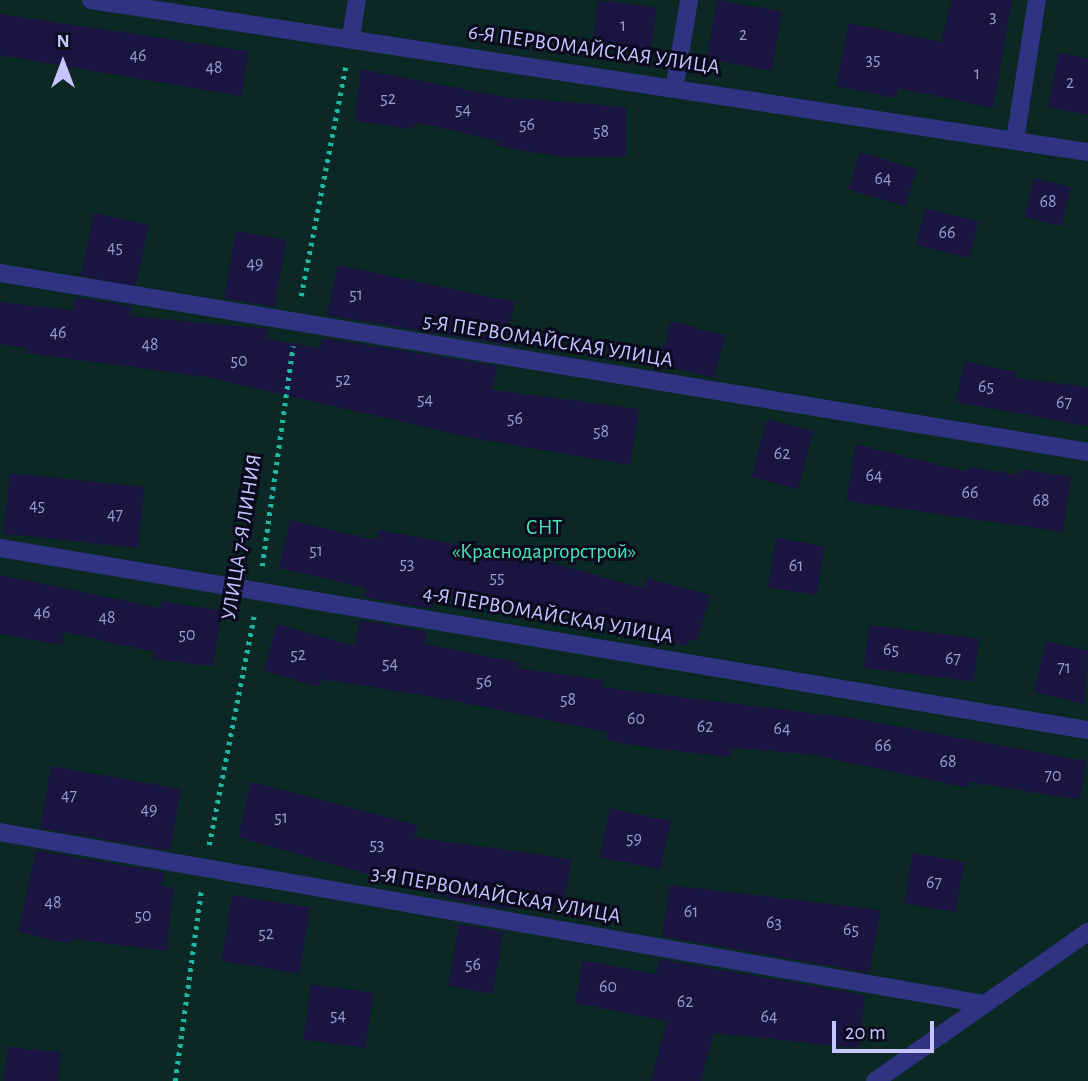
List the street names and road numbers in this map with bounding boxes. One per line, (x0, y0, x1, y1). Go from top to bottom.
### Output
street label: 6-Я ПЕРВОМАЙСКАЯ УЛИЦА (467, 20, 721, 80)
street label: 5-Я ПЕРВОМАЙСКАЯ УЛИЦА (421, 309, 675, 373)
street label: УЛИЦА 7-Я ЛИНИЯ (216, 452, 268, 622)
street label: 4-Я ПЕРВОМАЙСКАЯ УЛИЦА (421, 581, 675, 649)
street label: 3-Я ПЕРВОМАЙСКАЯ УЛИЦА (369, 861, 623, 929)

